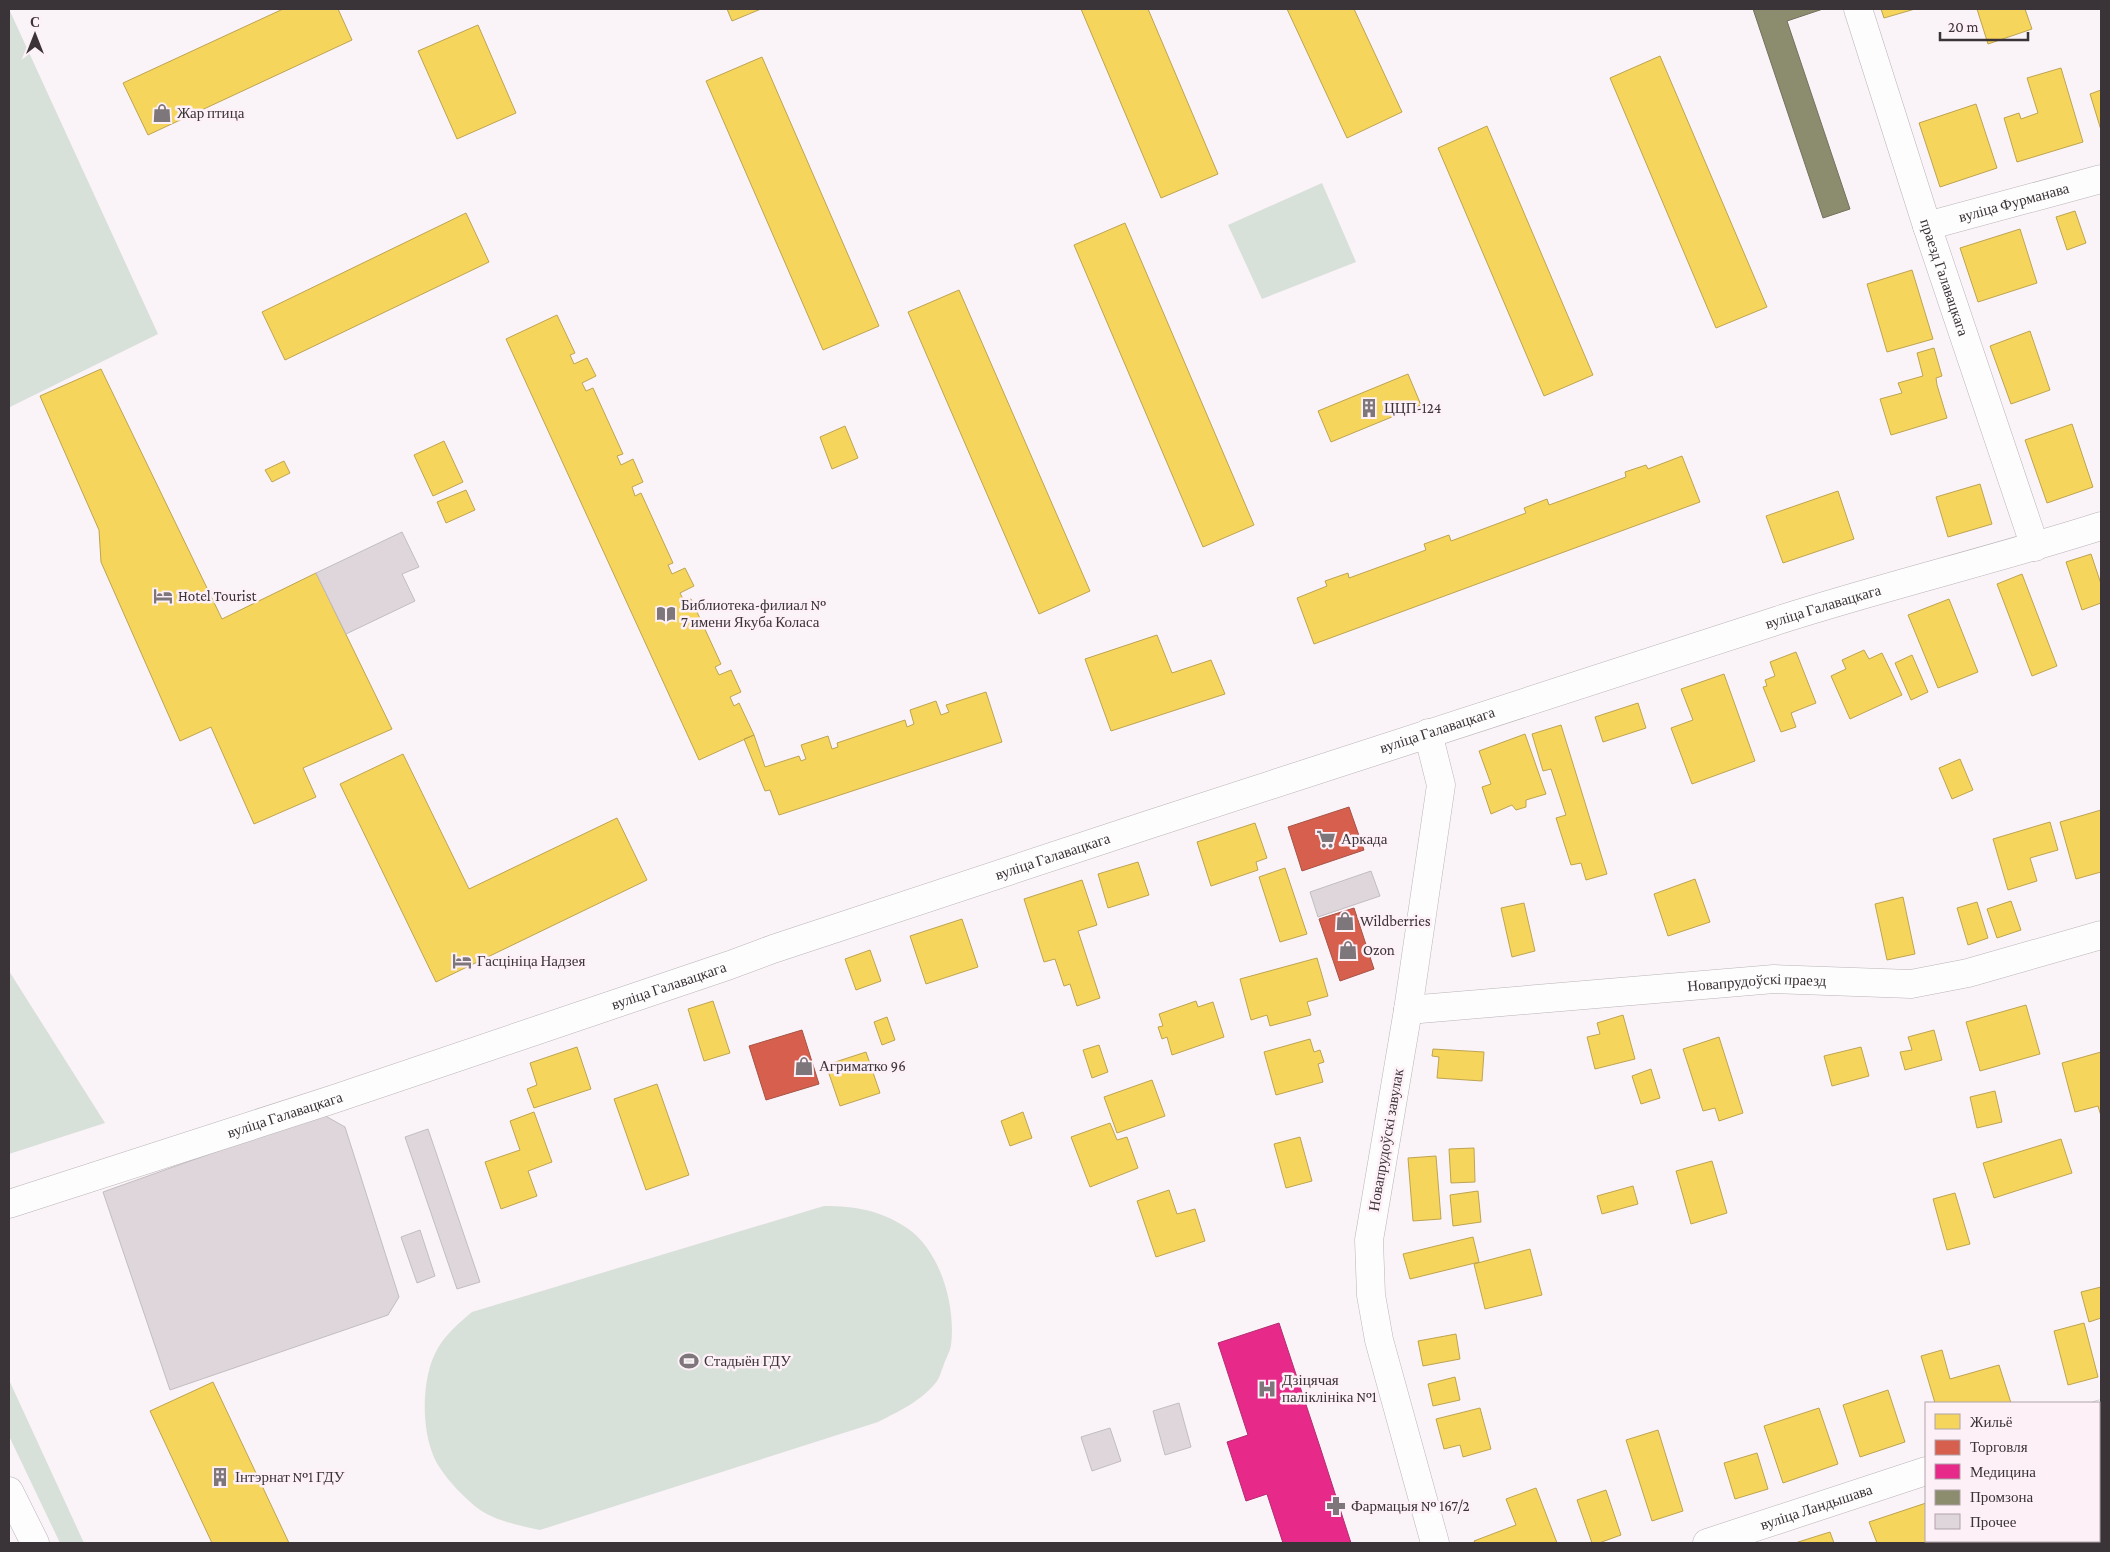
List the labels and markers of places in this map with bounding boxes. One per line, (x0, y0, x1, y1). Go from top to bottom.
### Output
shop icon: Жар птица (151, 102, 173, 124)
place label: Жар птица (177, 105, 245, 121)
building icon: ЦЦП-124 (1358, 397, 1380, 419)
place label: ЦЦП-124 (1384, 400, 1442, 416)
hotel icon: Hotel Tourist (152, 585, 174, 607)
place label: Hotel Tourist (178, 588, 258, 604)
place label: Библиотека-филиал № 7 имени Якуба Коласа (681, 597, 826, 630)
library icon: Библиотека-филиал № 7 имени Якуба Коласа (655, 603, 677, 625)
supermarket icon: Аркада (1315, 828, 1337, 850)
place label: Аркада (1341, 831, 1388, 847)
shop icon: Wildberries (1334, 910, 1356, 932)
place label: Wildberries (1360, 913, 1431, 929)
shop icon: Ozon (1337, 939, 1359, 961)
place label: Ozon (1363, 942, 1395, 958)
hotel icon: Гасцініца Надзея (451, 950, 473, 972)
place label: Гасцініца Надзея (477, 953, 585, 969)
shop icon: Агриматко 96 (793, 1055, 815, 1077)
place label: Агриматко 96 (819, 1058, 906, 1074)
sports icon: Стадыён ГДУ (678, 1350, 700, 1372)
place label: Стадыён ГДУ (704, 1353, 791, 1369)
place label: Дзіцячая паліклініка №1 (1282, 1372, 1377, 1405)
hospital icon: Дзіцячая паліклініка №1 (1256, 1378, 1278, 1400)
building icon: Інтэрнат №1 ГДУ (209, 1466, 231, 1488)
place label: Інтэрнат №1 ГДУ (235, 1469, 345, 1485)
pharmacy icon: Фармацыя № 167/2 (1325, 1495, 1347, 1517)
place label: Фармацыя № 167/2 (1351, 1498, 1470, 1514)

